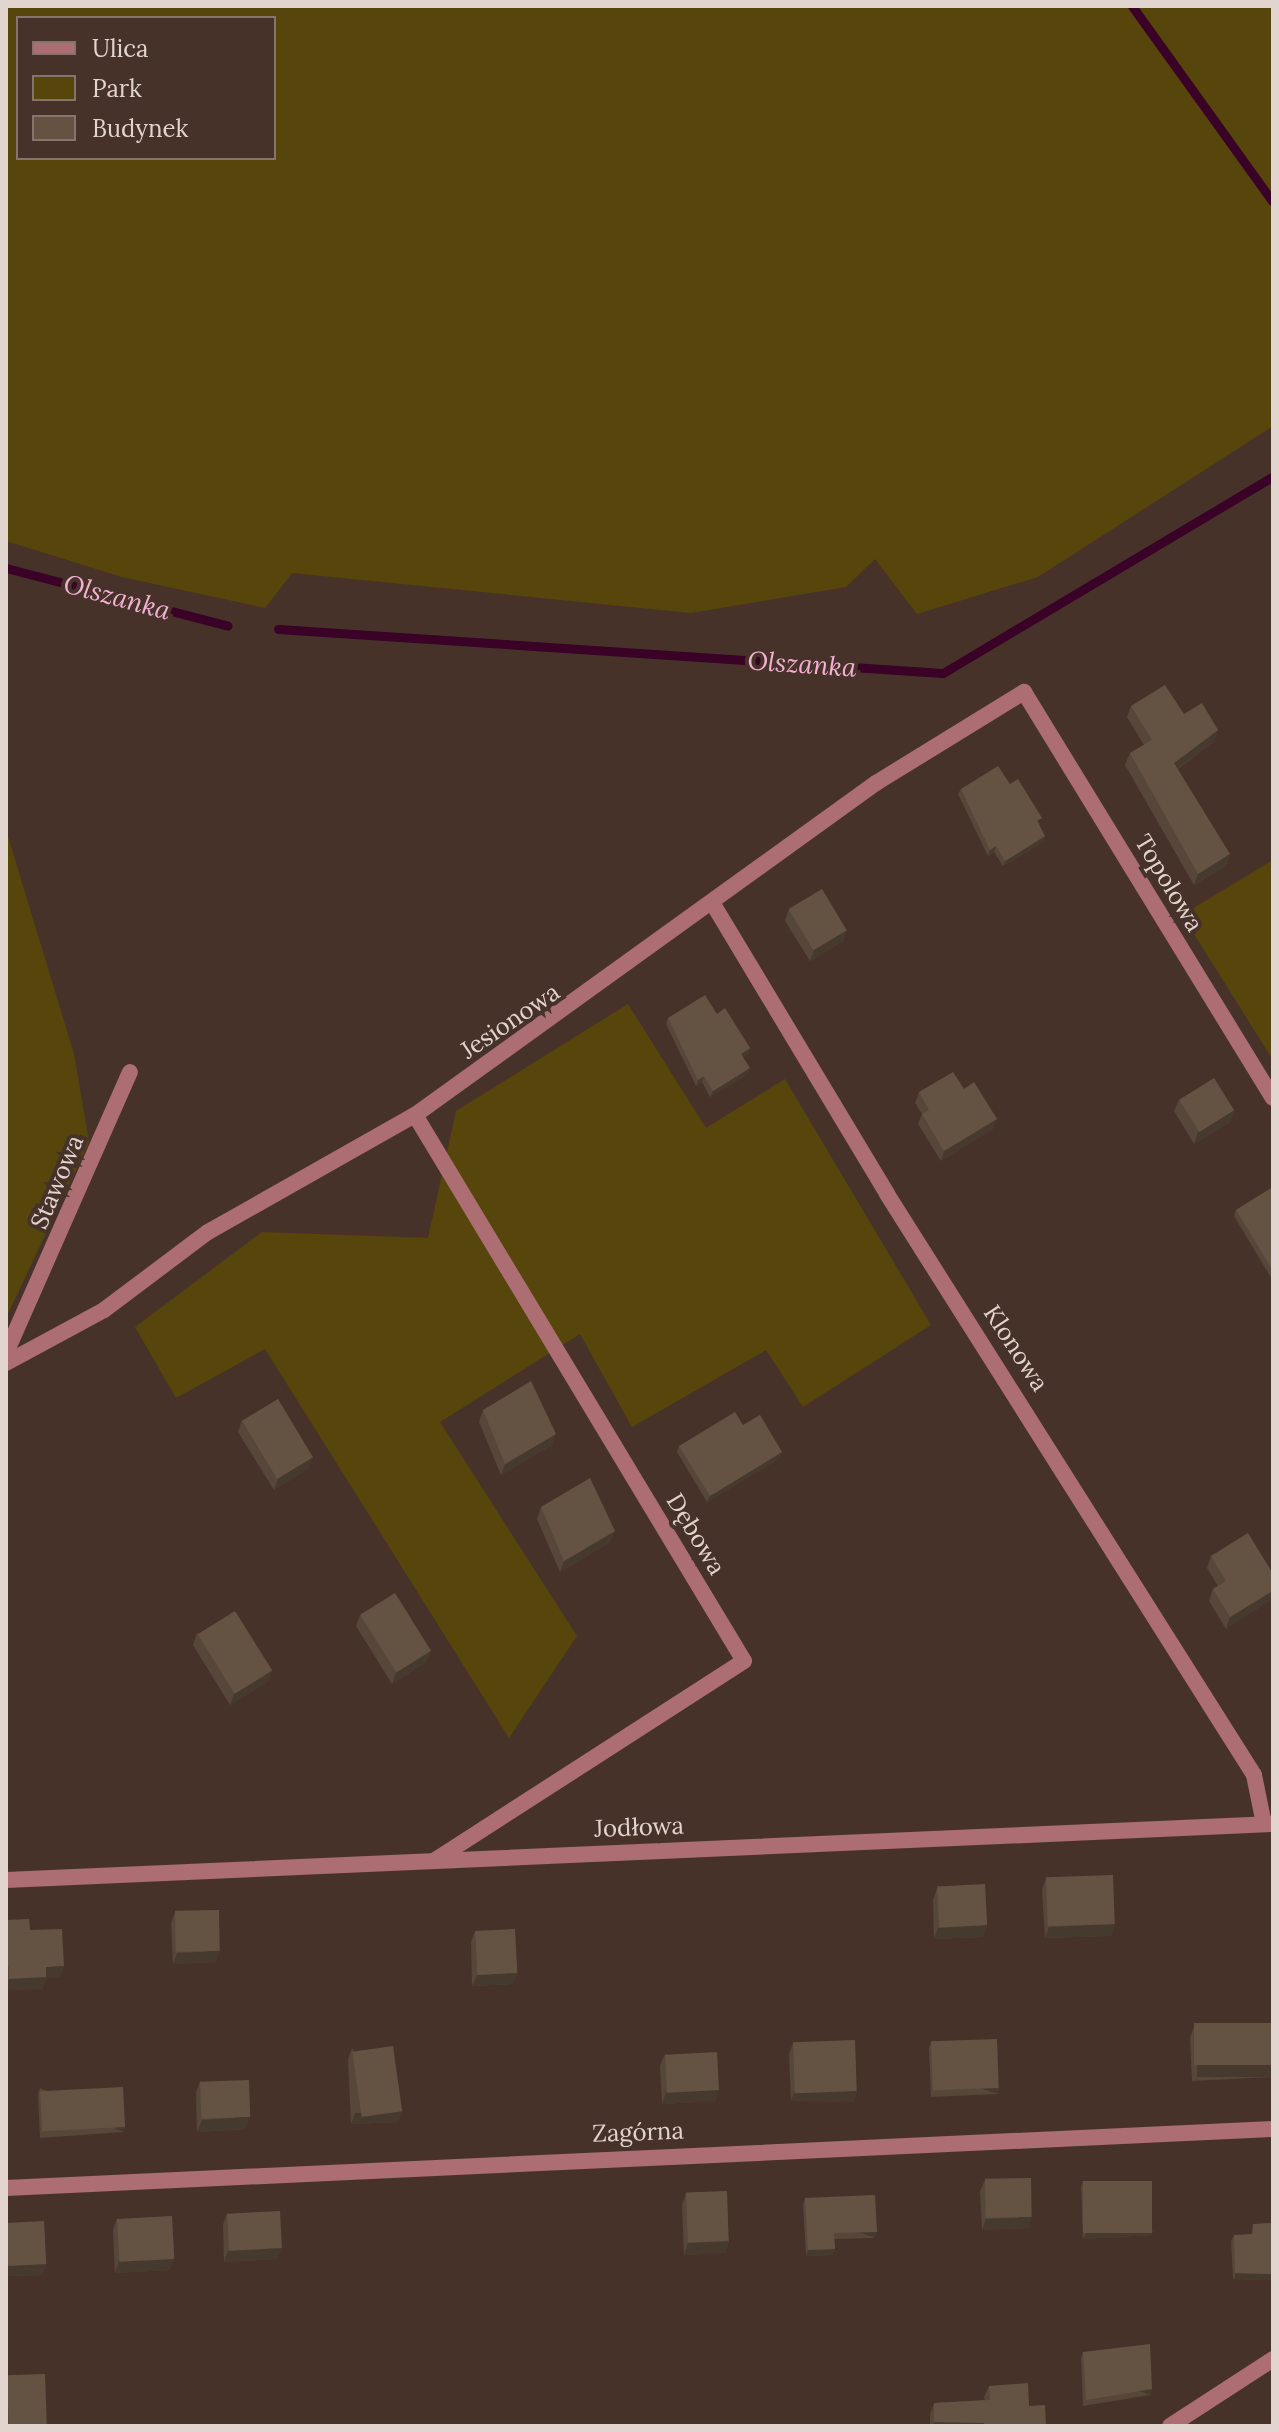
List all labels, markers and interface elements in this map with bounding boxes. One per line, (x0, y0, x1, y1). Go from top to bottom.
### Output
legend (16, 16, 276, 160)
text: Ulica (92, 33, 148, 64)
text: Park (92, 73, 142, 104)
text: Budynek (92, 113, 188, 144)
water label: Olszanka (60, 568, 174, 626)
water label: Olszanka (746, 645, 858, 683)
street label: Topolowa (1129, 829, 1209, 937)
street label: Jesionowa (455, 977, 565, 1065)
street label: Stawowa (24, 1131, 90, 1233)
street label: Klonowa (978, 1300, 1054, 1396)
street label: Dębowa (660, 1488, 732, 1580)
street label: Jodłowa (594, 1811, 684, 1843)
street label: Zagórna (592, 2116, 684, 2148)

